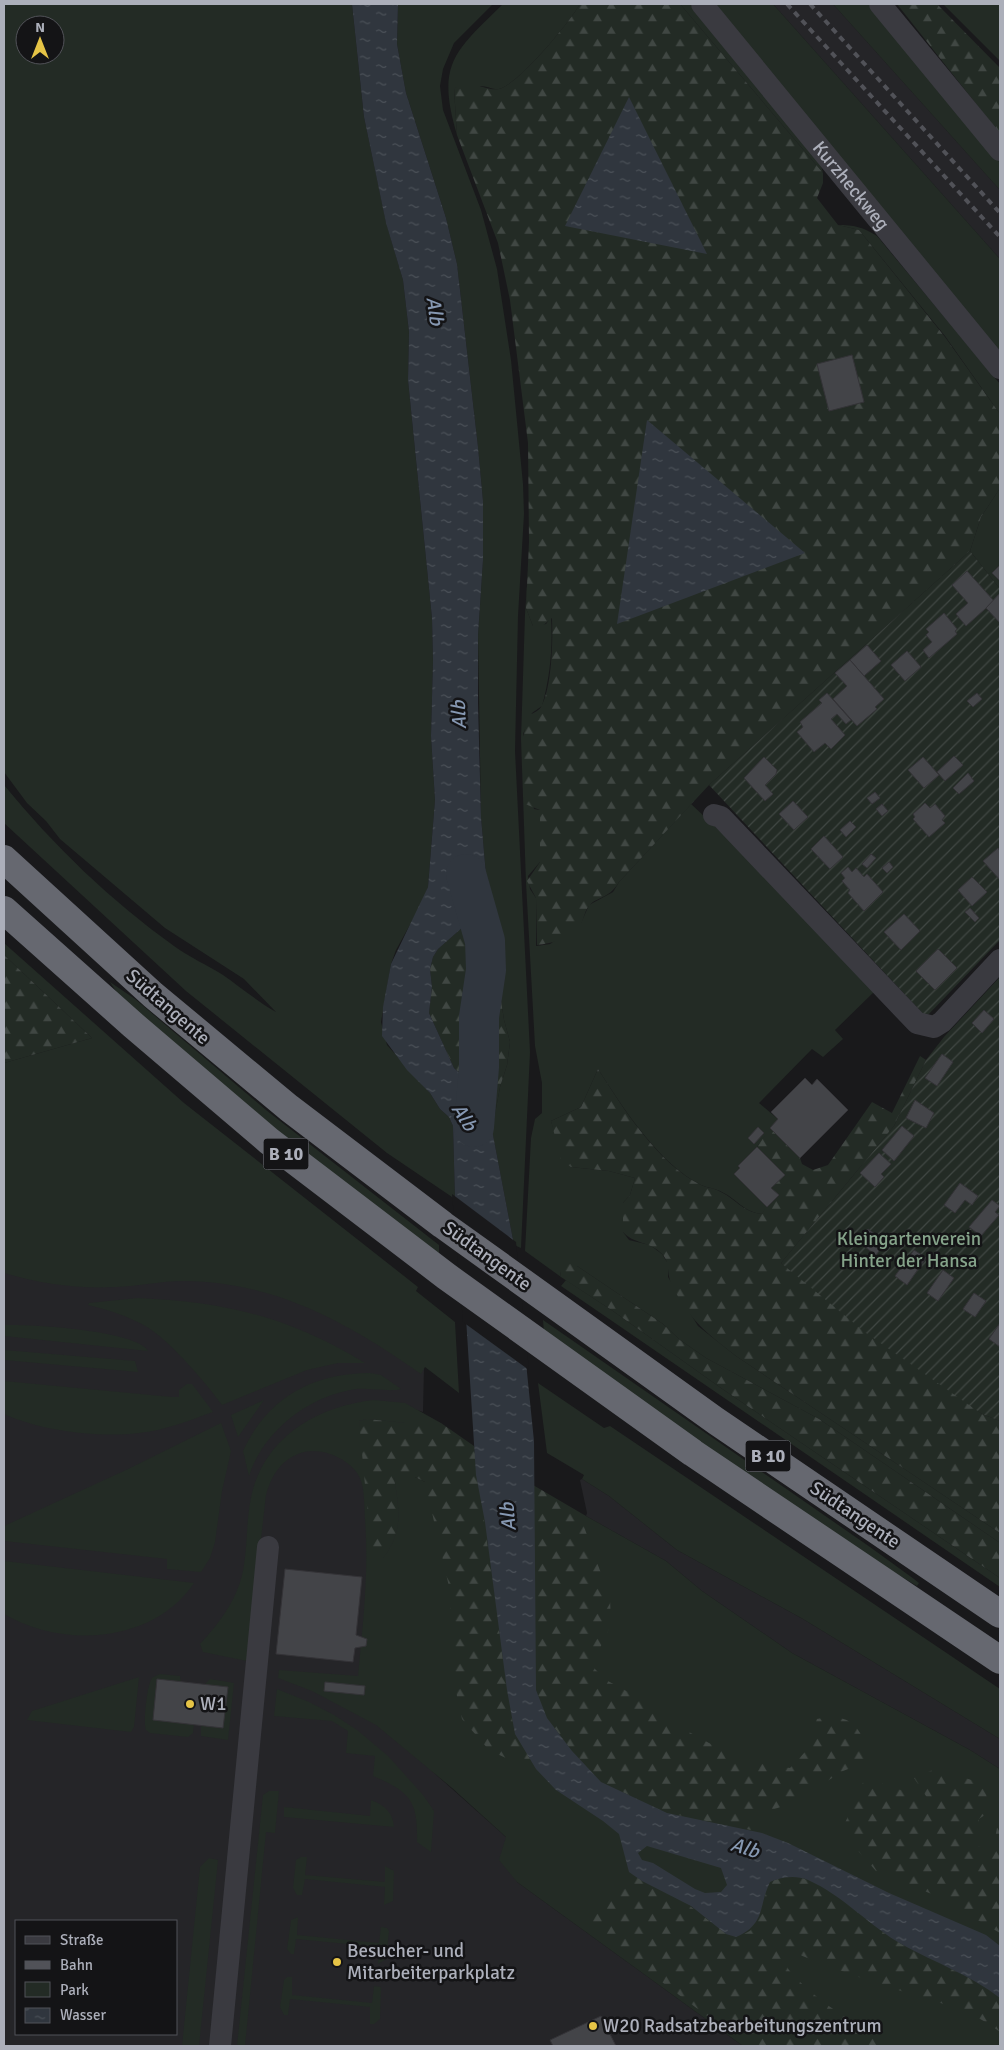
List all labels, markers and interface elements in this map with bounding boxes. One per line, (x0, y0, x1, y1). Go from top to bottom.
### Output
north arrow (15, 15, 65, 65)
text: N (35, 19, 45, 36)
street label: Kurzheckweg (807, 136, 894, 235)
water label: Alb (421, 295, 450, 328)
water label: Alb (446, 699, 472, 730)
street label: Südtangente (121, 964, 215, 1050)
water label: Alb (446, 1098, 483, 1137)
road number: B 10 (264, 1138, 308, 1170)
street label: Südtangente (438, 1216, 536, 1296)
park label: Kleingartenverein Hinter der Hansa (837, 1227, 981, 1273)
road number: B 10 (746, 1440, 790, 1472)
street label: Südtangente (805, 1476, 905, 1554)
water label: Alb (494, 1500, 522, 1532)
place label: W1 (200, 1692, 226, 1716)
marker: W1 (184, 1698, 196, 1710)
water label: Alb (728, 1832, 764, 1865)
legend (15, 1920, 178, 2035)
text: Straße (60, 1931, 104, 1949)
place label: Besucher- und Mitarbeiterparkplatz (347, 1939, 515, 1985)
text: Bahn (60, 1956, 93, 1974)
marker: Besucher- und Mitarbeiterparkplatz (331, 1956, 343, 1968)
text: Park (60, 1981, 89, 1999)
text: Wasser (60, 2006, 106, 2024)
place label: W20 Radsatzbearbeitungszentrum (603, 2014, 882, 2038)
marker: W20 Radsatzbearbeitungszentrum (587, 2020, 599, 2032)

